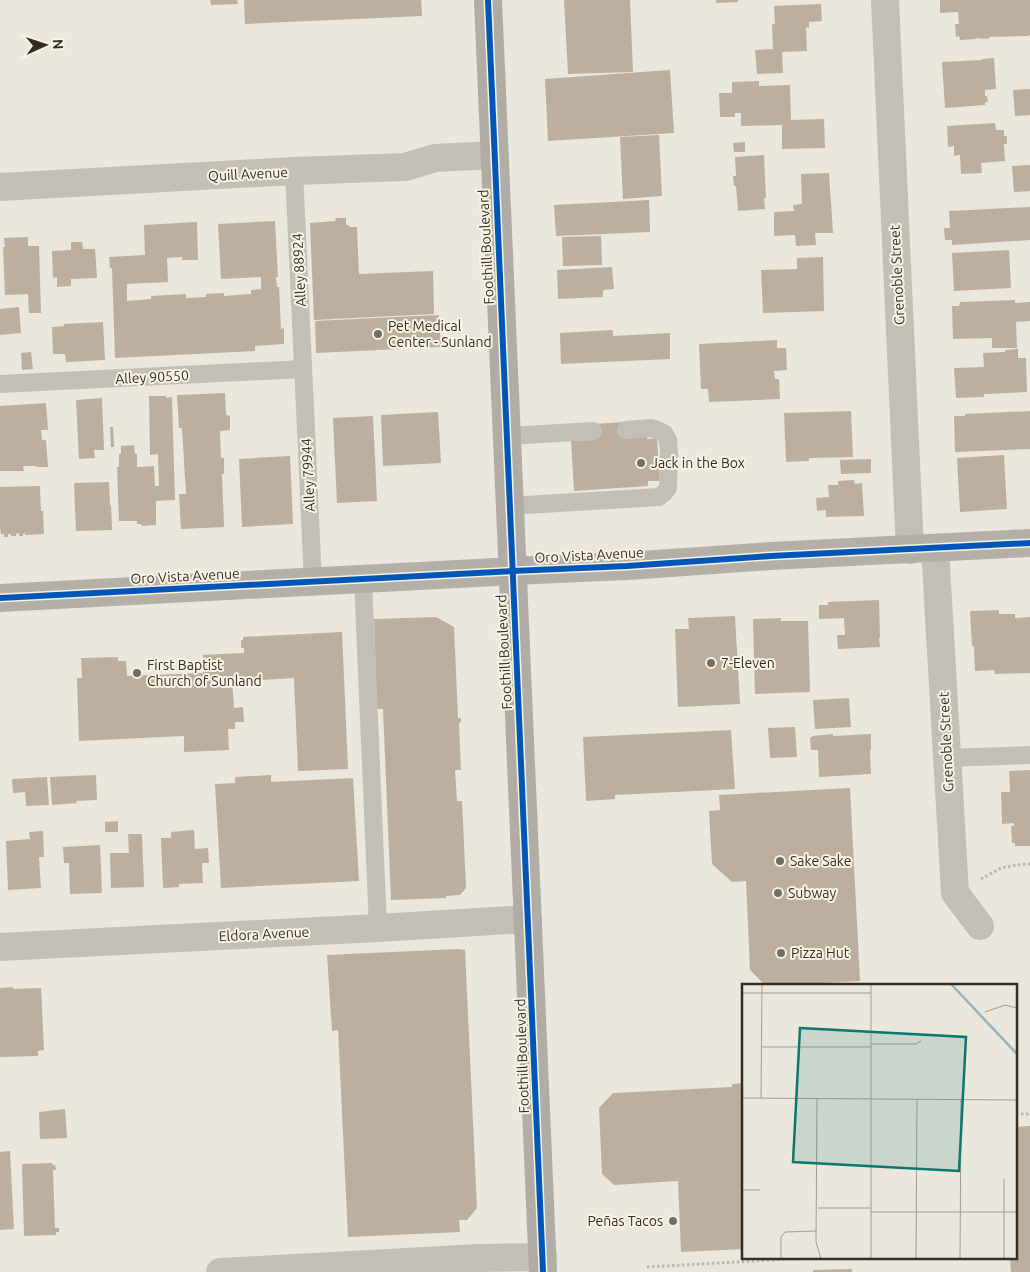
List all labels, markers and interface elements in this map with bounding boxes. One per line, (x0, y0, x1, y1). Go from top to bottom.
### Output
north arrow (20, 20, 70, 70)
text: N (50, 39, 66, 50)
street label: Quill Avenue (208, 164, 288, 184)
street label: Foothill Boulevard (475, 189, 497, 305)
street label: Grenoble Street (886, 224, 908, 326)
street label: Alley 88924 (289, 233, 309, 307)
place label: Pet Medical Center - Sunland (388, 318, 492, 350)
marker: Pet Medical Center - Sunland (372, 328, 384, 340)
street label: Alley 90550 (115, 367, 189, 387)
street label: Alley 79944 (298, 438, 318, 512)
place label: Jack in the Box (651, 455, 745, 471)
marker: Jack in the Box (635, 457, 647, 469)
street label: Oro Vista Avenue (534, 544, 644, 566)
street label: Oro Vista Avenue (130, 565, 240, 587)
street label: Foothill Boulevard (493, 594, 515, 710)
place label: 7-Eleven (721, 655, 775, 671)
place label: First Baptist Church of Sunland (147, 657, 262, 689)
marker: 7-Eleven (705, 657, 717, 669)
marker: First Baptist Church of Sunland (131, 667, 143, 679)
street label: Grenoble Street (935, 691, 957, 793)
place label: Sake Sake (790, 853, 851, 869)
marker: Sake Sake (774, 855, 786, 867)
place label: Subway (788, 885, 837, 901)
marker: Subway (772, 887, 784, 899)
street label: Eldora Avenue (218, 924, 310, 944)
place label: Pizza Hut (791, 945, 850, 961)
marker: Pizza Hut (775, 947, 787, 959)
inset map (742, 984, 1018, 1260)
street label: Foothill Boulevard (512, 998, 532, 1114)
place label: Peñas Tacos (588, 1213, 663, 1229)
marker: Peñas Tacos (667, 1215, 679, 1227)

